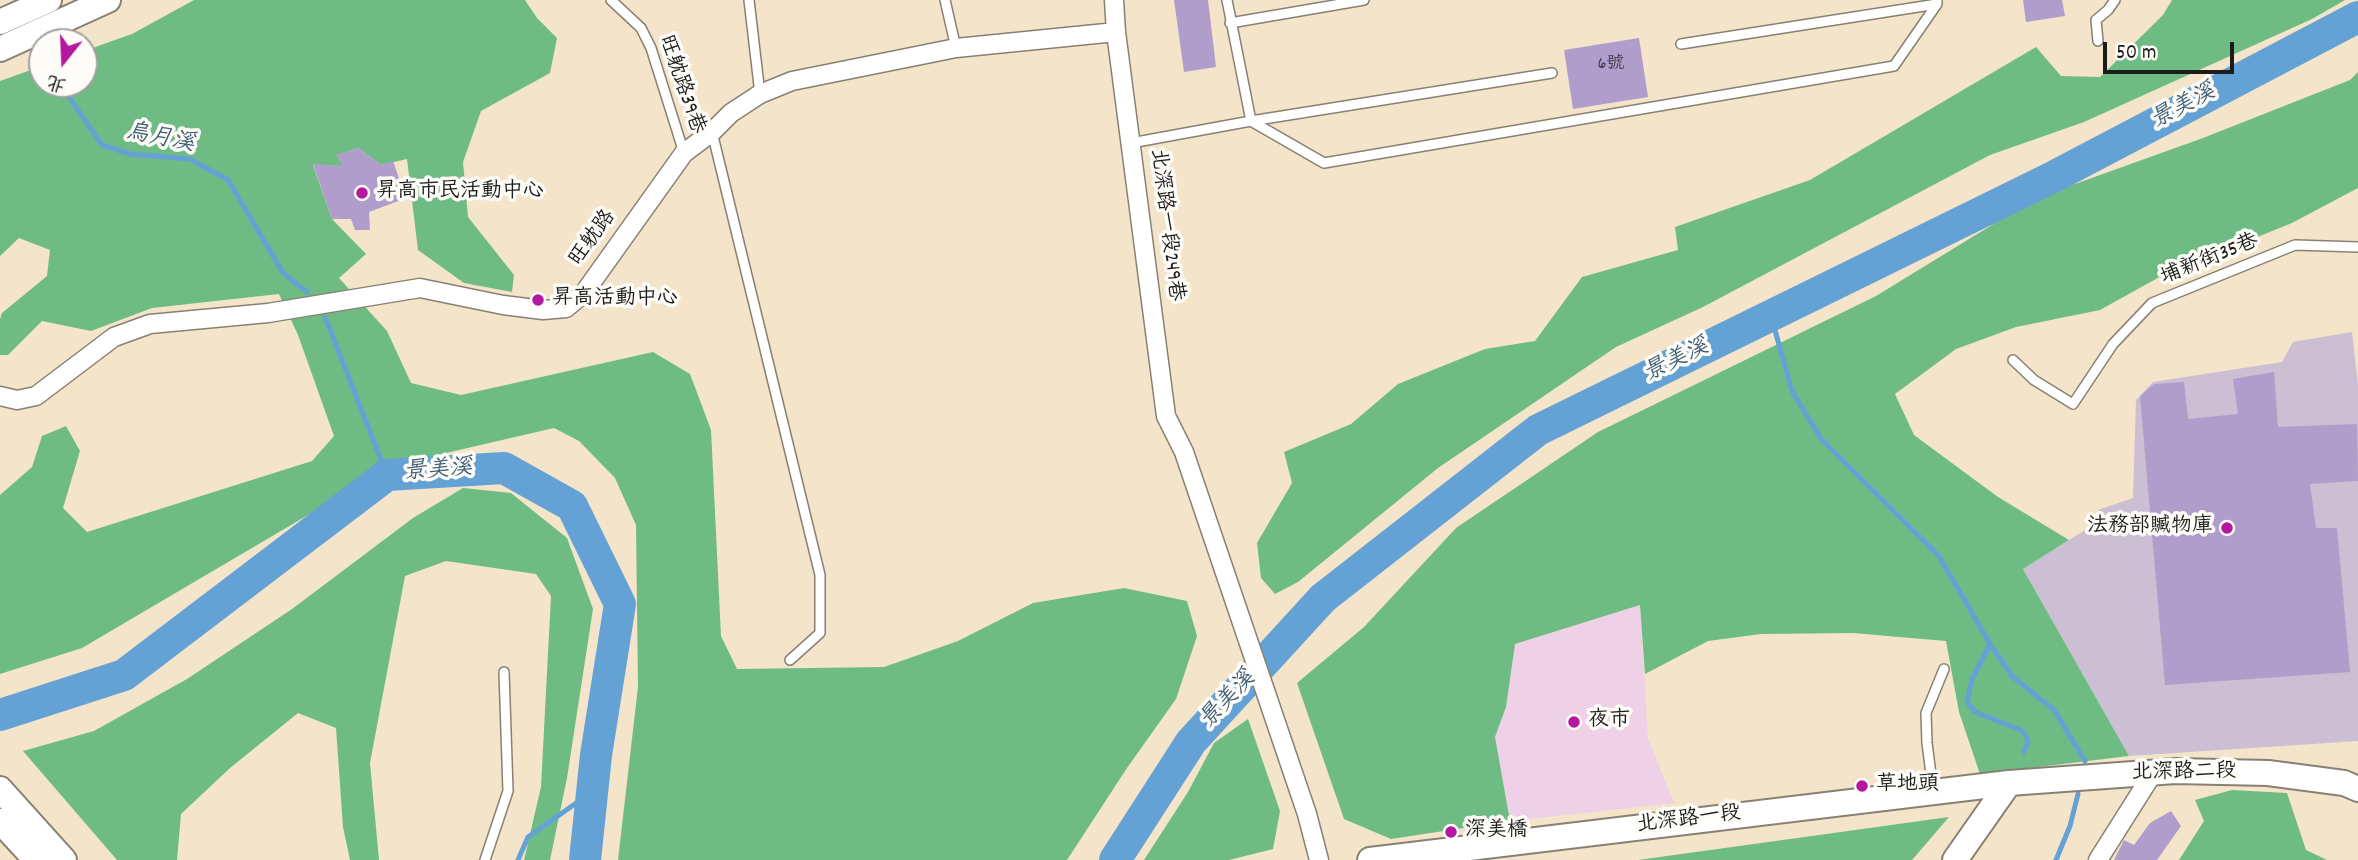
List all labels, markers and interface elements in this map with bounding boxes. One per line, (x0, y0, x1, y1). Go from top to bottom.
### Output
north arrow (28, 28, 98, 98)
scale bar (2106, 28, 2237, 72)
street label: 旺躭路39巷 (651, 32, 709, 138)
text: 50 m (2116, 39, 2156, 69)
house number: 6號 (1598, 55, 1624, 77)
text: 北 (44, 66, 70, 97)
water label: 景美溪 (2147, 80, 2221, 136)
water label: 烏月溪 (124, 120, 196, 160)
street label: 北深路一段249巷 (1143, 147, 1187, 303)
place label: 昇高市民活動中心 (376, 180, 544, 206)
marker: 昇高市民活動中心 (354, 185, 370, 201)
street label: 旺躭路 (565, 206, 623, 272)
street label: 埔新街35巷 (2158, 230, 2262, 292)
place label: 昇高活動中心 (552, 287, 678, 313)
marker: 昇高活動中心 (530, 292, 546, 308)
water label: 景美溪 (1640, 334, 1714, 390)
water label: 景美溪 (403, 456, 473, 488)
place label: 法務部贓物庫 (2087, 515, 2213, 541)
marker: 法務部贓物庫 (2219, 520, 2235, 536)
water label: 景美溪 (1195, 666, 1263, 736)
place label: 夜市 (1588, 709, 1630, 735)
marker: 夜市 (1566, 714, 1582, 730)
street label: 北深路二段 (2131, 760, 2237, 788)
place label: 草地頭 (1876, 773, 1939, 799)
marker: 草地頭 (1854, 778, 1870, 794)
street label: 北深路一段 (1635, 802, 1743, 840)
place label: 深美橋 (1465, 819, 1528, 845)
marker: 深美橋 (1443, 824, 1459, 840)

